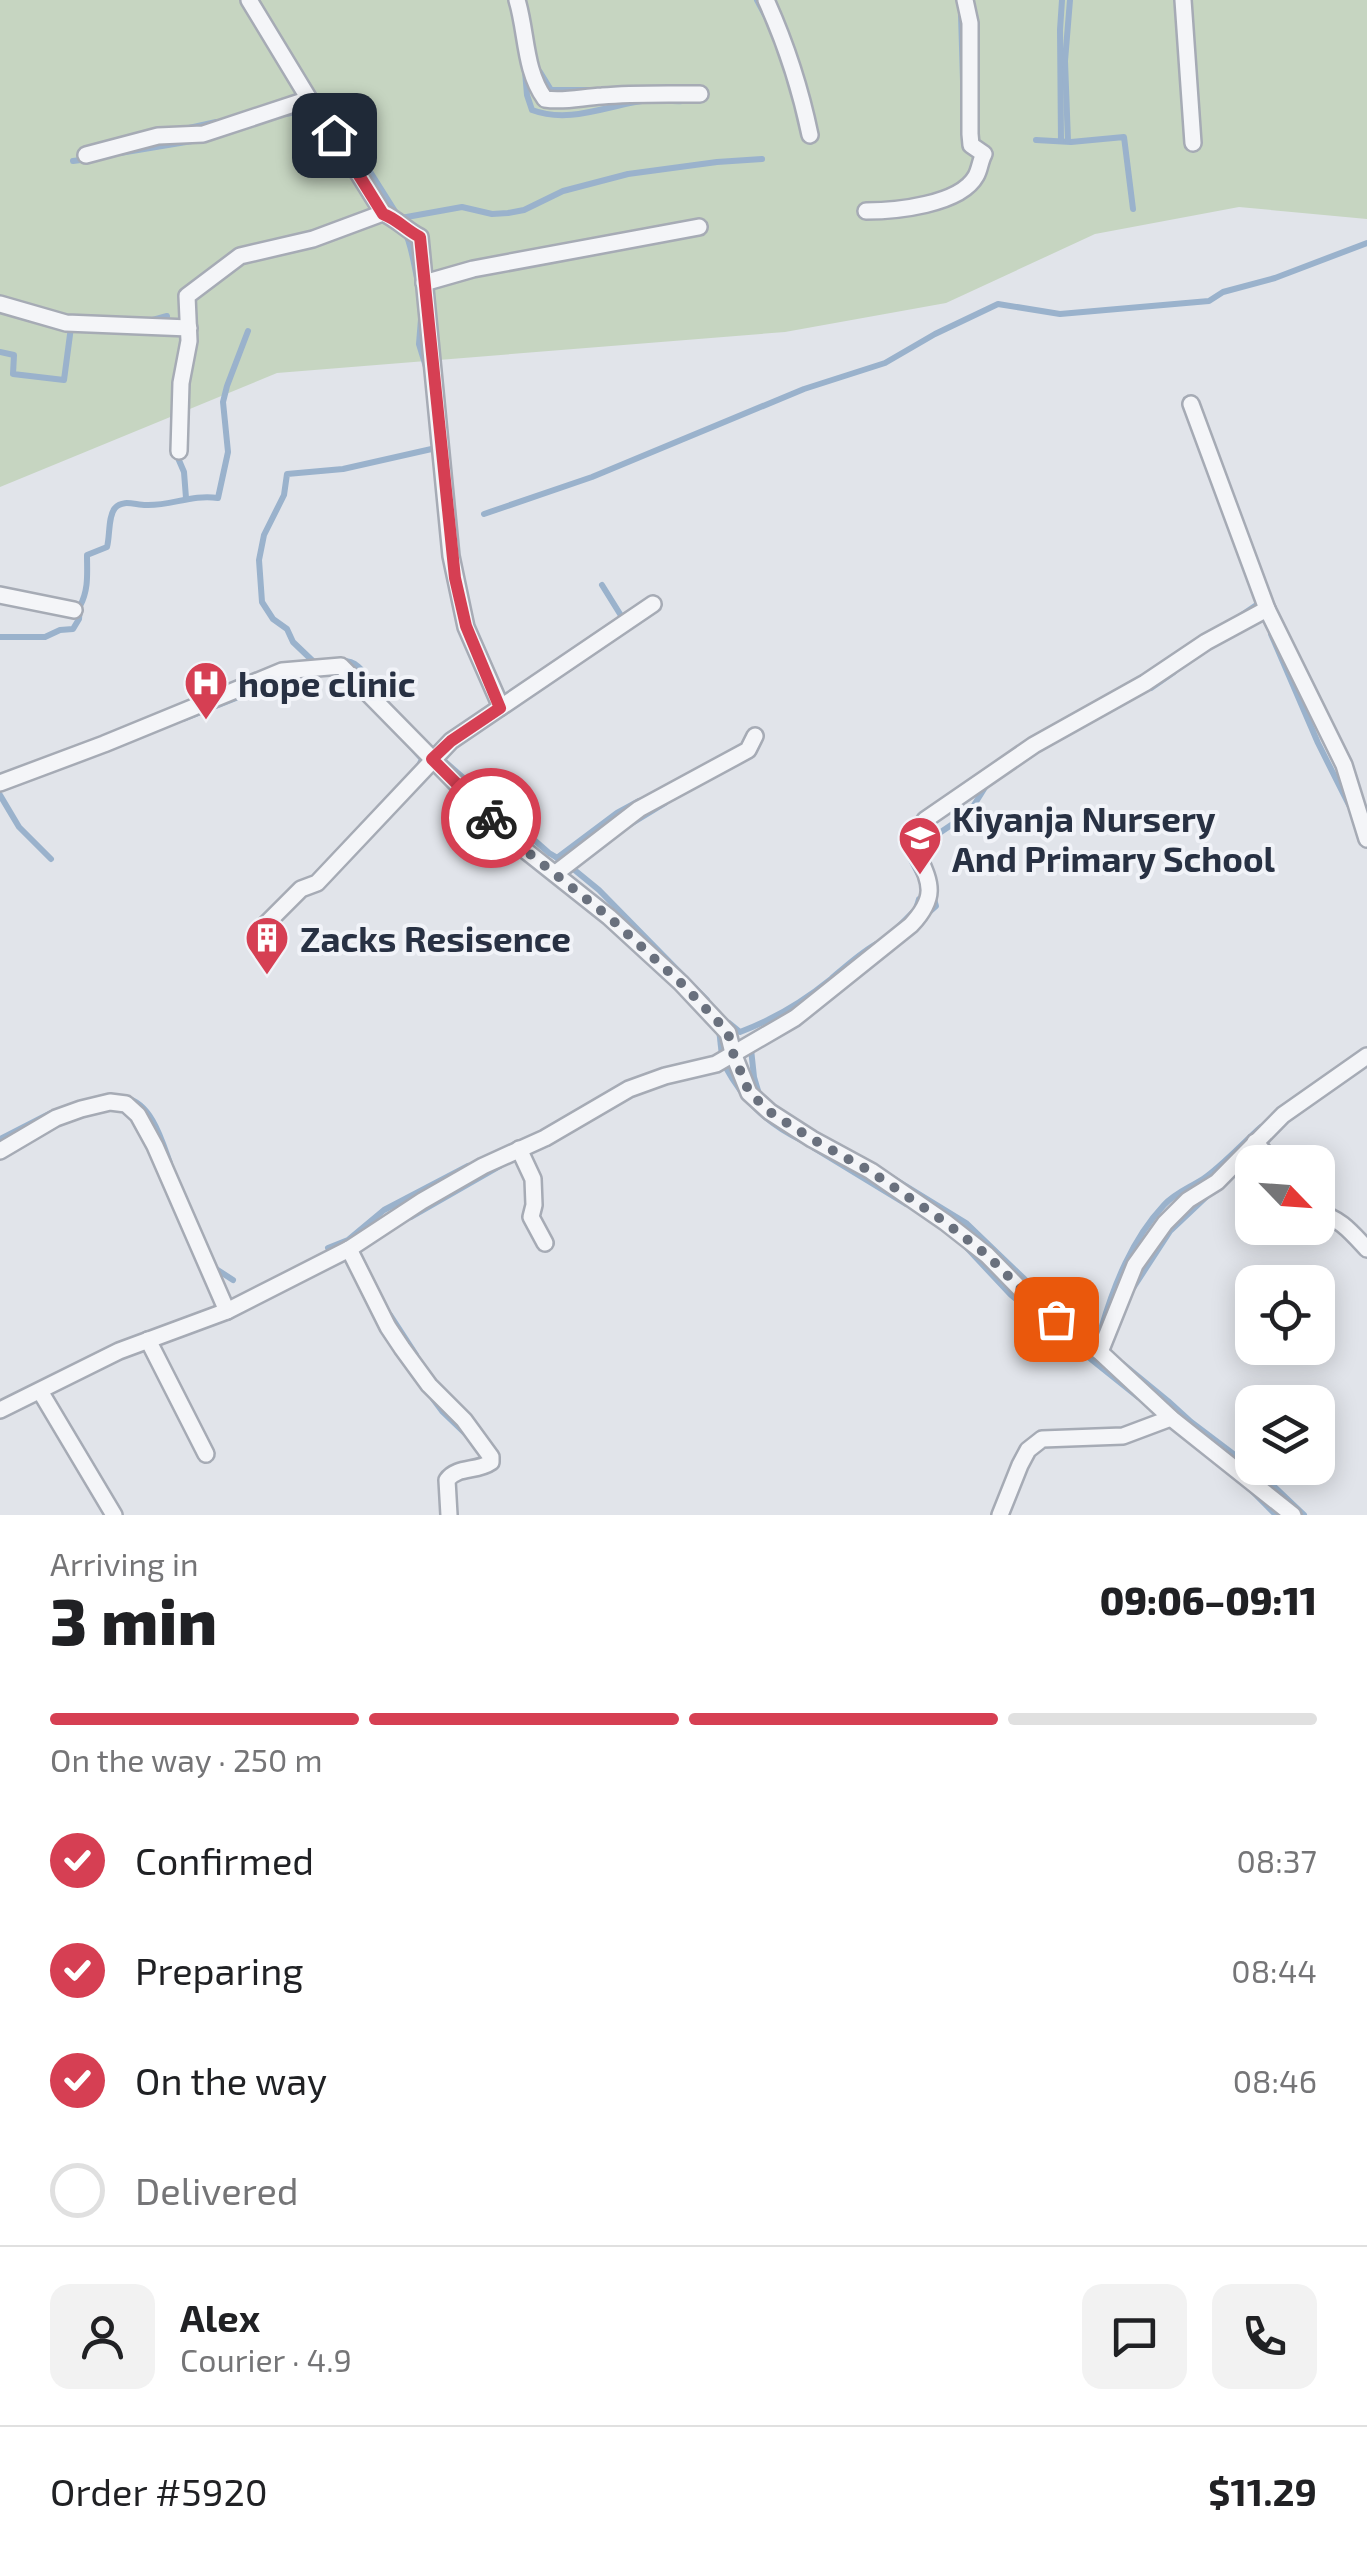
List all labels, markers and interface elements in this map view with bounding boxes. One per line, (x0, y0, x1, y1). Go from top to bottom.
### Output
pin (292, 93, 377, 178)
icon: home (307, 108, 362, 163)
hospital icon: hope clinic (183, 660, 229, 721)
place label: hope clinic (238, 662, 415, 704)
courier (441, 768, 541, 868)
icon: bike (464, 791, 519, 846)
place label: Kiyanja Nursery And Primary School (952, 797, 1276, 880)
school or university icon: Kiyanja Nursery And Primary School (897, 815, 943, 876)
building icon: Zacks Resisence (244, 915, 290, 976)
place label: Zacks Resisence (300, 917, 571, 959)
north arrow (1235, 1145, 1335, 1245)
map controls (1235, 1145, 1335, 1485)
button: locate (1235, 1265, 1335, 1365)
pin (1014, 1277, 1099, 1362)
icon: bag (1029, 1292, 1084, 1347)
button: layers (1235, 1385, 1335, 1485)
text: Arriving in (50, 1544, 199, 1582)
text: 09:06–09:11 (1100, 1577, 1317, 1623)
text: 3 min (50, 1580, 217, 1658)
text: On the way · 250 m (50, 1740, 322, 1778)
icon: check (50, 1833, 105, 1888)
text: Confirmed (135, 1837, 314, 1883)
text: 08:37 (1237, 1841, 1317, 1879)
icon: check (50, 1943, 105, 1998)
text: Preparing (135, 1947, 303, 1993)
text: 08:44 (1231, 1951, 1317, 1989)
icon: check (50, 2053, 105, 2108)
text: On the way (135, 2057, 327, 2103)
text: 08:46 (1233, 2061, 1317, 2099)
text: Delivered (135, 2167, 299, 2213)
button: person (50, 2284, 155, 2389)
button: chat (1082, 2284, 1187, 2389)
button: phone (1212, 2284, 1317, 2389)
text: Alex (180, 2294, 260, 2340)
text: Courier · 4.9 (180, 2340, 352, 2378)
text: Order #5920 (50, 2468, 268, 2514)
text: $11.29 (1208, 2468, 1317, 2514)

